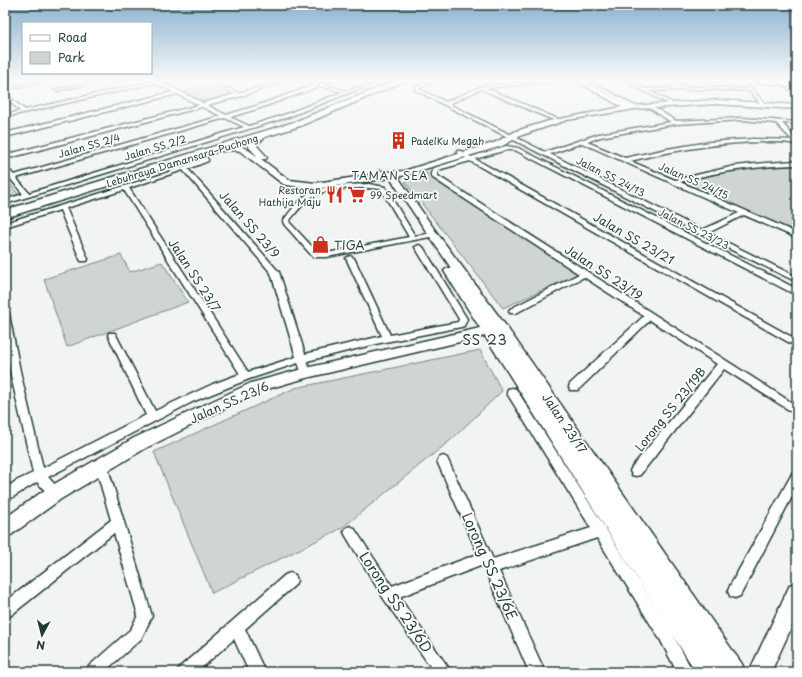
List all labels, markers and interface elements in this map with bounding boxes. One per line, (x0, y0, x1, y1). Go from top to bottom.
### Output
legend (22, 22, 152, 74)
text: Road (58, 28, 87, 46)
text: Park (58, 48, 85, 66)
street label: Jalan SS 2/4 (56, 129, 122, 161)
street label: Lebuhraya Damansara–Puchong (104, 130, 260, 190)
street label: Jalan SS 2/2 (122, 130, 188, 164)
building icon: PadelKu Megah (388, 130, 408, 150)
place label: PadelKu Megah (411, 133, 484, 148)
street label: Jalan SS 24/13 (574, 152, 648, 200)
street label: Jalan SS 24/15 (657, 158, 731, 202)
district label: TAMAN SEA (351, 167, 429, 184)
place label: Restoran Hathija Maju (259, 182, 321, 209)
supermarket icon: 99 Speedmart (347, 184, 367, 204)
restaurant icon: Restoran Hathija Maju (324, 185, 344, 205)
street label: Jalan SS 23/9 (216, 186, 284, 262)
place label: 99 Speedmart (370, 187, 437, 202)
street label: Jalan SS 23/23 (656, 204, 732, 252)
street label: Jalan SS 23/21 (590, 207, 678, 269)
street label: Jalan SS 23/7 (165, 235, 226, 315)
shop icon: TIGA (311, 235, 331, 255)
place label: TIGA (334, 236, 365, 254)
street label: Jalan SS 23/19 (562, 240, 646, 304)
district label: SS 23 (462, 329, 508, 350)
street label: Lorong SS 23/19B (630, 363, 710, 455)
street label: Jalan SS 23/6 (187, 377, 271, 427)
street label: Jalan 23/17 (538, 389, 592, 457)
street label: Lorong SS 23/6E (457, 509, 523, 623)
street label: Lorong SS 23/6D (354, 547, 438, 657)
north arrow (22, 615, 62, 655)
text: N (35, 636, 46, 654)

